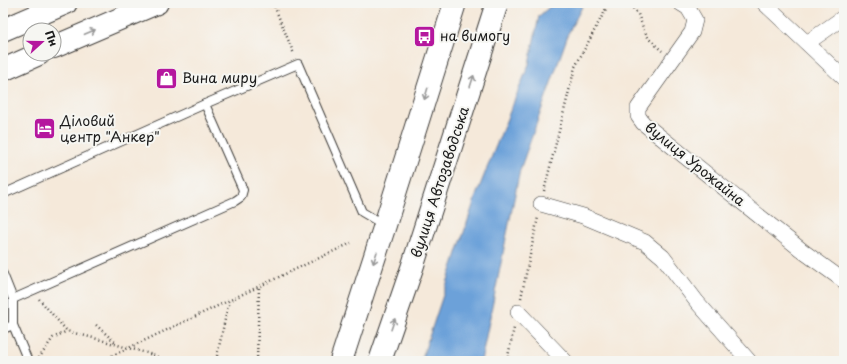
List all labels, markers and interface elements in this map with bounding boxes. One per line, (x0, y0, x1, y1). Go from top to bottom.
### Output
north arrow (22, 22, 62, 62)
bus stop icon: на вимогу (412, 23, 438, 49)
place label: на вимогу (440, 25, 510, 46)
text: Пн (41, 28, 63, 49)
one-way arrow (83, 28, 95, 35)
shop icon: Вина миру (154, 65, 180, 91)
place label: Вина миру (182, 67, 257, 88)
one-way arrow (469, 75, 477, 87)
one-way arrow (422, 87, 429, 100)
street label: вулиця Автозаводська (405, 103, 474, 260)
place label: Діловий центр "Анкер" (59, 110, 160, 147)
hotel icon: Діловий центр "Анкер" (32, 116, 58, 142)
street label: вулиця Урожайна (641, 116, 750, 211)
one-way arrow (370, 251, 378, 263)
one-way arrow (389, 319, 397, 331)

